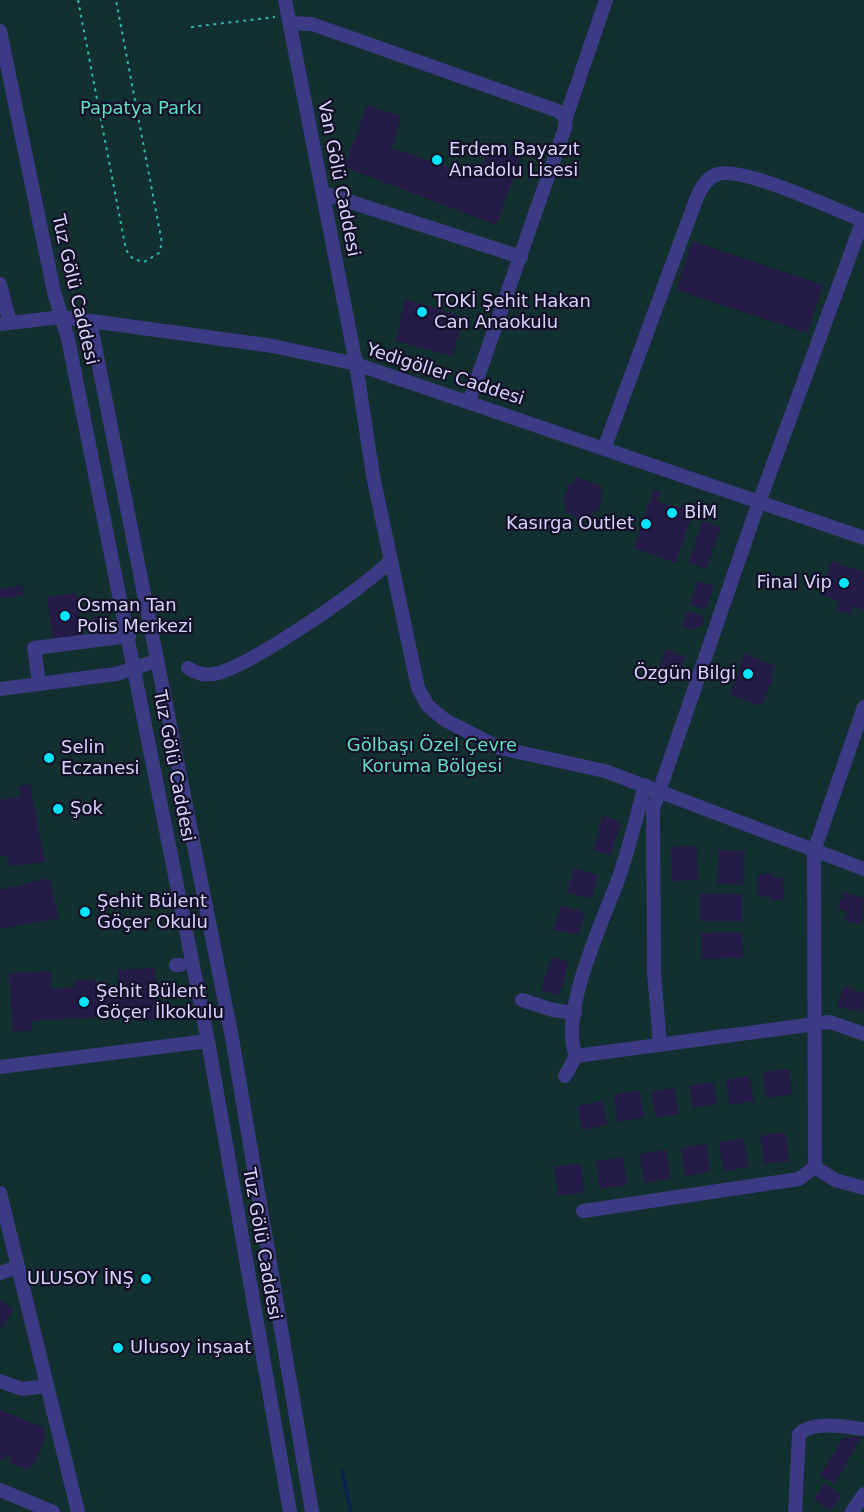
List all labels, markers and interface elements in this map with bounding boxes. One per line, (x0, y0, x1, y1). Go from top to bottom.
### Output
park label: Papatya Parkı (80, 98, 202, 120)
street label: Van Gölü Caddesi (312, 99, 364, 259)
place label: Erdem Bayazıt Anadolu Lisesi (449, 139, 580, 182)
marker: Erdem Bayazıt Anadolu Lisesi (430, 153, 444, 167)
street label: Tuz Gölü Caddesi (46, 213, 102, 367)
place label: TOKİ Şehit Hakan Can Anaokulu (434, 291, 591, 334)
marker: TOKİ Şehit Hakan Can Anaokulu (415, 305, 429, 319)
street label: Yedigöller Caddesi (363, 339, 527, 411)
place label: BİM (684, 502, 717, 524)
marker: BİM (665, 506, 679, 520)
place label: Kasırga Outlet (506, 513, 634, 535)
marker: Kasırga Outlet (639, 517, 653, 531)
place label: Final Vip (756, 572, 832, 594)
marker: Final Vip (837, 576, 851, 590)
place label: Osman Tan Polis Merkezi (77, 595, 193, 638)
marker: Osman Tan Polis Merkezi (58, 609, 72, 623)
place label: Özgün Bilgi (634, 663, 736, 685)
marker: Özgün Bilgi (741, 667, 755, 681)
street label: Tuz Gölü Caddesi (148, 688, 198, 844)
park label: Gölbaşı Özel Çevre Koruma Bölgesi (347, 735, 517, 777)
place label: Selin Eczanesi (61, 737, 140, 780)
marker: Selin Eczanesi (42, 751, 56, 765)
place label: Şok (70, 798, 103, 820)
marker: Şok (51, 802, 65, 816)
place label: Şehit Bülent Göçer Okulu (97, 891, 208, 934)
marker: Şehit Bülent Göçer Okulu (78, 905, 92, 919)
place label: Şehit Bülent Göçer İlkokulu (96, 981, 224, 1024)
marker: Şehit Bülent Göçer İlkokulu (77, 995, 91, 1009)
street label: Tuz Gölü Caddesi (237, 1166, 285, 1322)
place label: ULUSOY İNŞ (27, 1268, 134, 1290)
marker: ULUSOY İNŞ (139, 1272, 153, 1286)
place label: Ulusoy inşaat (130, 1337, 251, 1359)
marker: Ulusoy inşaat (111, 1341, 125, 1355)

